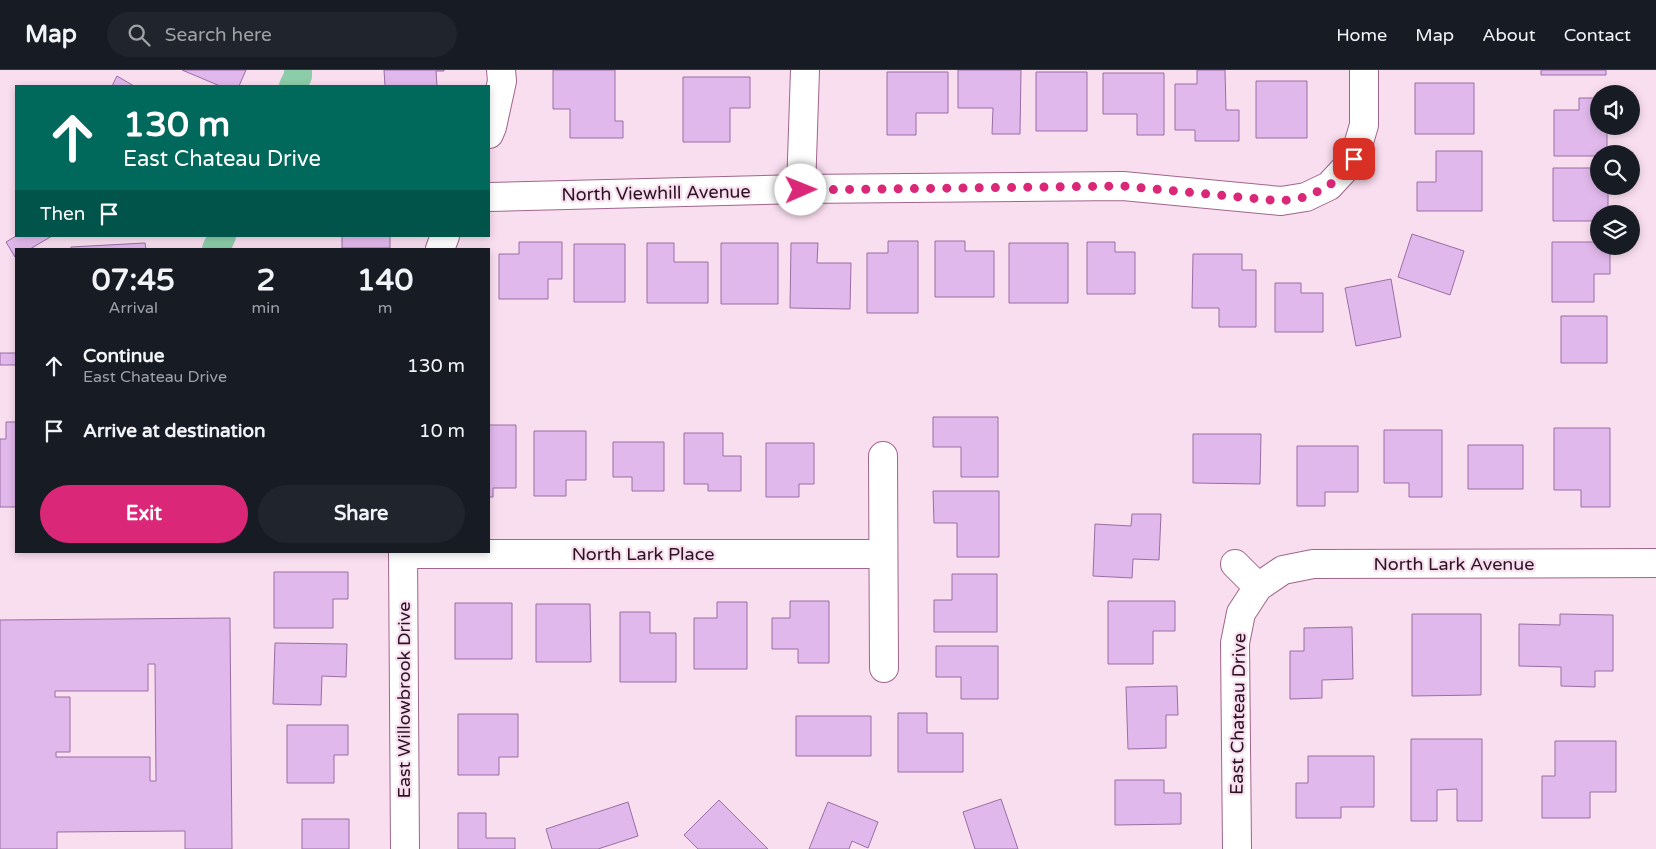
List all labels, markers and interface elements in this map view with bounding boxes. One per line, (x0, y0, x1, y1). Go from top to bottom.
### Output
search box (107, 12, 457, 57)
text: Map (25, 20, 77, 49)
icon: search (125, 21, 153, 49)
text: Search here (165, 24, 272, 46)
text: Home (1336, 24, 1387, 46)
text: Map (1415, 24, 1454, 46)
text: About (1482, 24, 1536, 46)
text: Contact (1564, 24, 1631, 46)
map controls (1590, 85, 1640, 255)
button: sound (1590, 85, 1640, 135)
text: 130 m (123, 104, 230, 146)
icon: ahead (40, 105, 105, 170)
pin (1333, 138, 1375, 180)
icon: arrive (1340, 145, 1368, 173)
button: search (1590, 145, 1640, 195)
text: East Chateau Drive (123, 146, 321, 172)
position arrow (774, 163, 826, 215)
street label: North Viewhill Avenue (561, 180, 751, 206)
icon: arrive (95, 200, 123, 228)
text: Then (40, 203, 85, 225)
button: layers (1590, 205, 1640, 255)
text: 07:45 (92, 262, 175, 299)
text: 2 (256, 262, 275, 299)
text: 140 (357, 262, 413, 299)
text: Arrival (109, 298, 158, 318)
text: min (252, 298, 280, 318)
text: m (378, 298, 392, 318)
text: Continue (83, 345, 165, 367)
icon: ahead (40, 352, 68, 380)
text: 130 m (407, 355, 465, 377)
text: East Chateau Drive (83, 367, 227, 387)
icon: arrive (40, 417, 68, 445)
text: Arrive at destination (83, 420, 266, 442)
text: 10 m (419, 420, 465, 442)
button: Exit (40, 485, 248, 543)
button: Share (258, 485, 465, 543)
street label: North Lark Place (572, 543, 714, 565)
street label: North Lark Avenue (1374, 553, 1534, 575)
street label: East Willowbrook Drive (393, 602, 415, 798)
street label: East Chateau Drive (1226, 633, 1250, 795)

